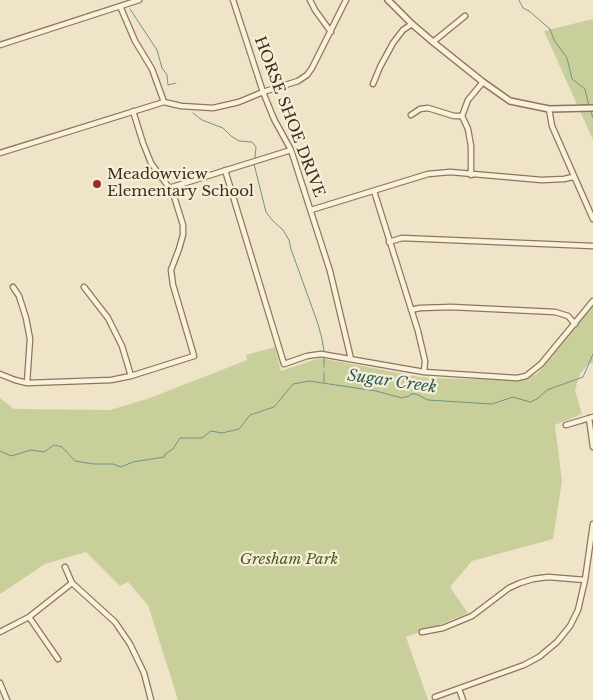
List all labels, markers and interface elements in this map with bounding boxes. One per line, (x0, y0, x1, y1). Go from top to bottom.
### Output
street label: HORSE SHOE DRIVE (250, 34, 328, 200)
place label: Meadowview Elementary School (107, 166, 254, 201)
marker: Meadowview Elementary School (91, 178, 103, 190)
water label: Sugar Creek (346, 366, 438, 398)
park label: Gresham Park (240, 551, 338, 569)

